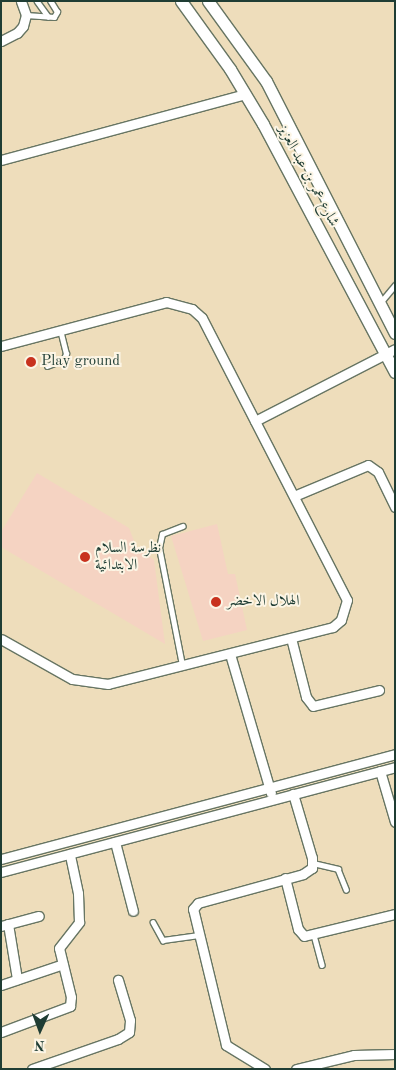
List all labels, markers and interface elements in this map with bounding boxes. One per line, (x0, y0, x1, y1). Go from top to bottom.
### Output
street label: شارع عمر بن عبد العزيز (274, 122, 342, 230)
place label: Play ground (41, 353, 120, 371)
marker: Play ground (25, 356, 37, 368)
place label: نظرسة السلام الابتدائية (95, 539, 161, 574)
marker: نظرسة السلام الابتدائية (79, 551, 91, 563)
place label: الهلال الاخضر (227, 593, 299, 611)
marker: الهلال الاخضر (209, 595, 223, 609)
north arrow (15, 1005, 65, 1055)
text: N (34, 1038, 45, 1052)

